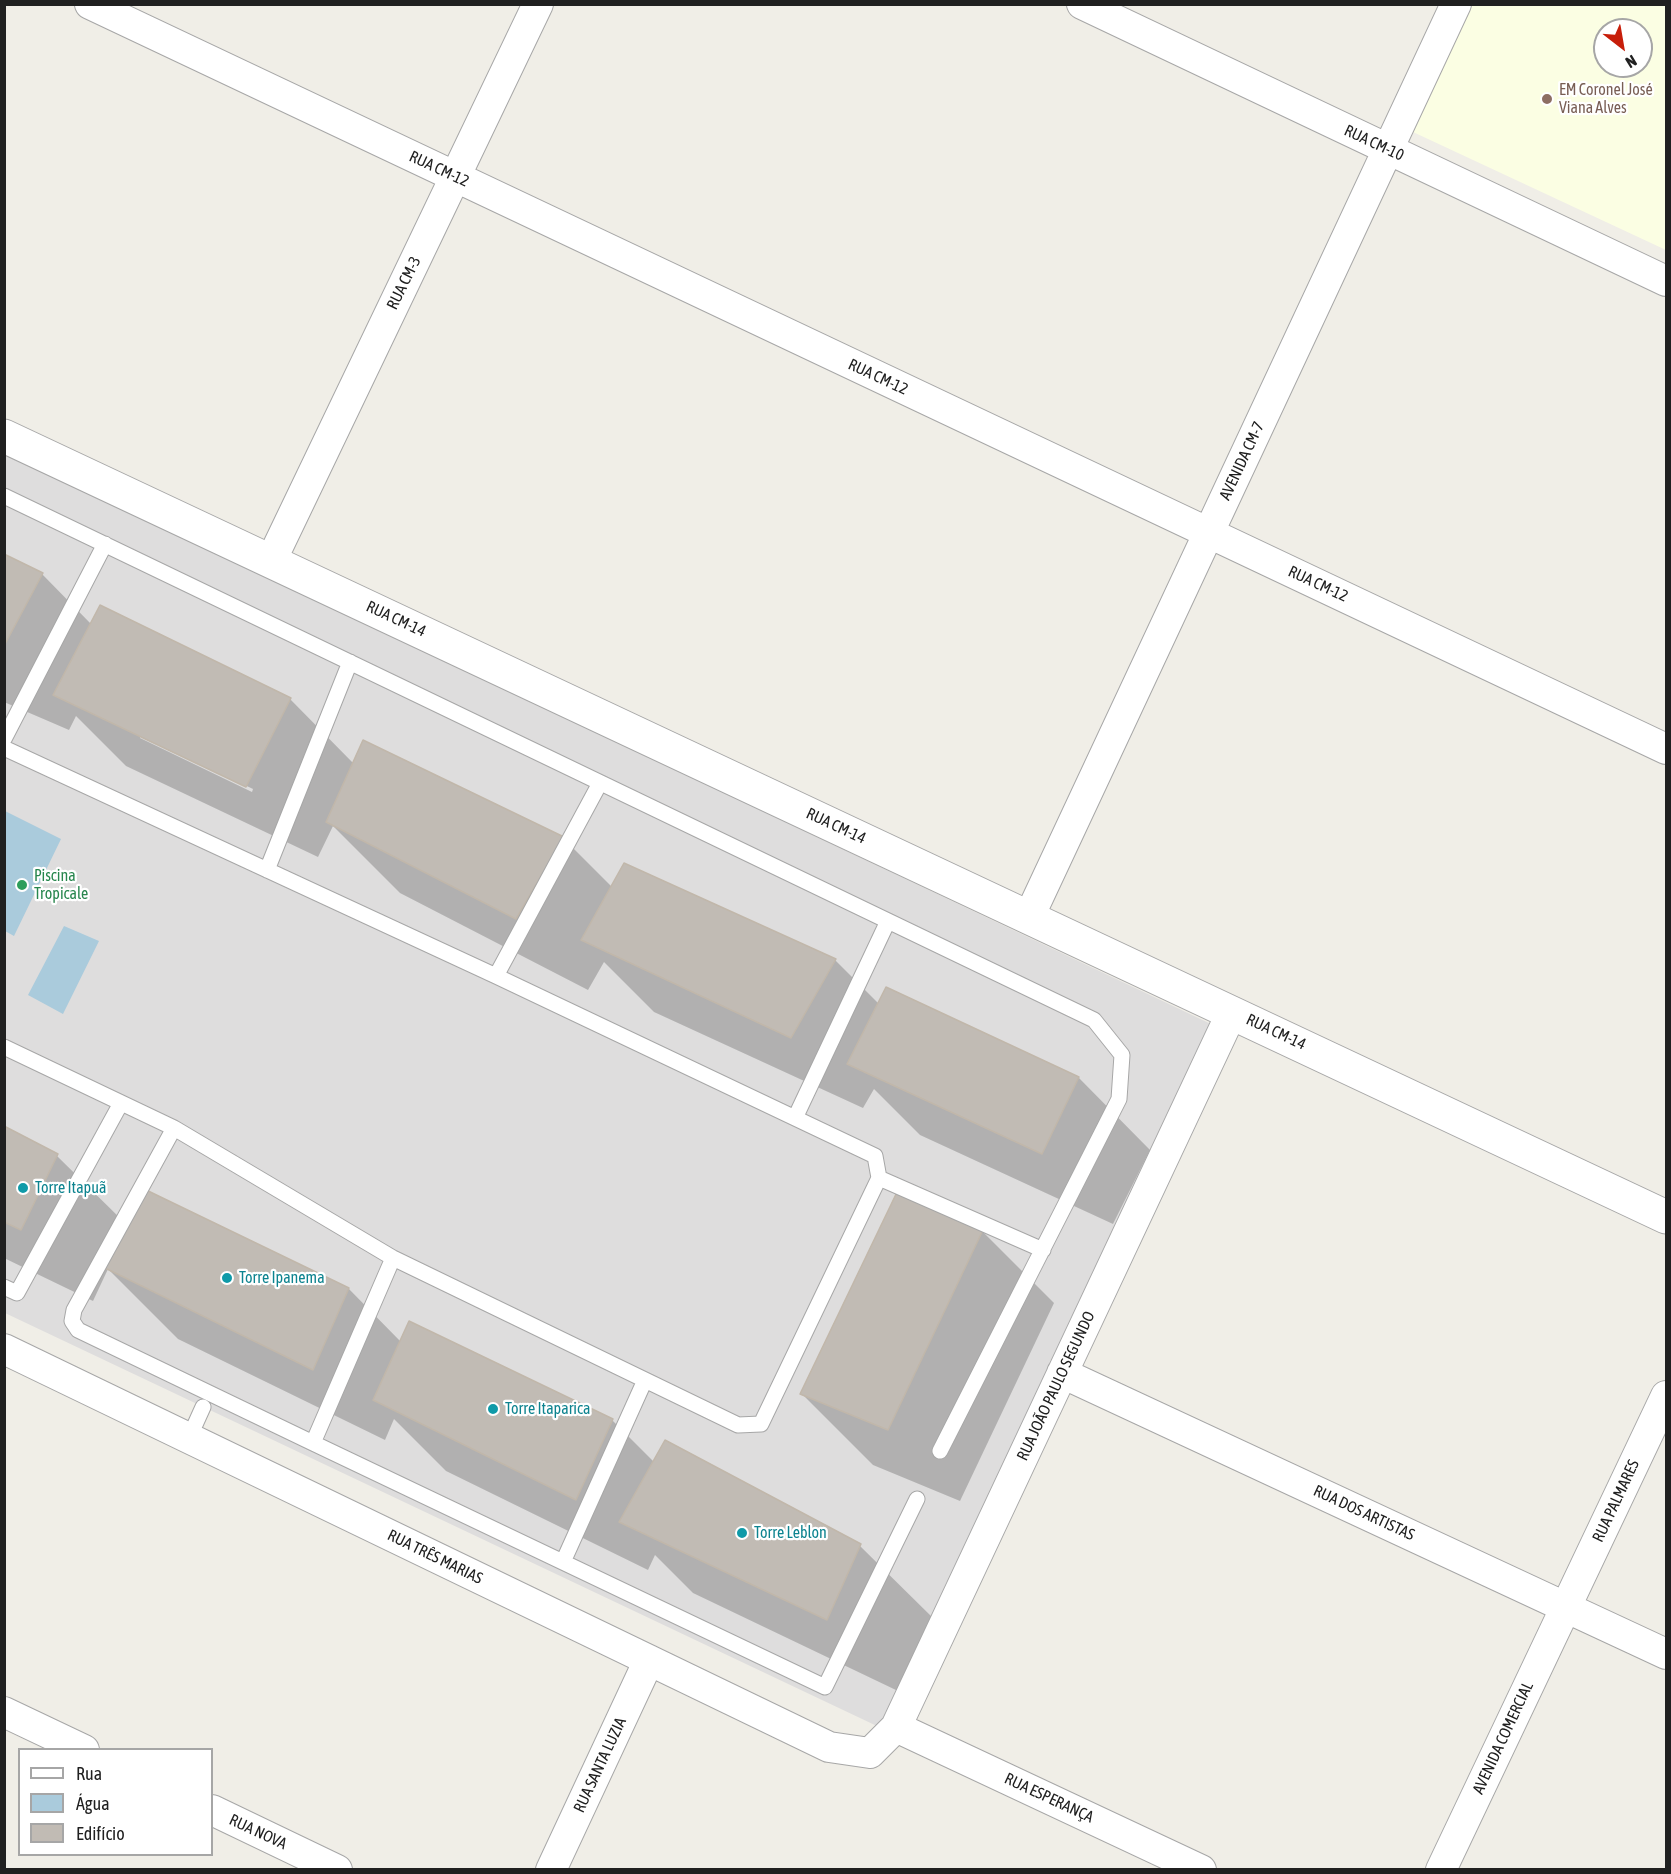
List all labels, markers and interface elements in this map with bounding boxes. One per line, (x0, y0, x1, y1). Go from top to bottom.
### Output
north arrow (1593, 18, 1653, 78)
text: N (1623, 52, 1640, 72)
place label: EM Coronel José Viana Alves (1559, 80, 1653, 118)
marker: EM Coronel José Viana Alves (1540, 92, 1554, 106)
street label: RUA CM-10 (1341, 121, 1407, 165)
street label: RUA CM-12 (406, 147, 472, 191)
street label: RUA CM-3 (383, 253, 425, 313)
street label: RUA CM-12 (845, 355, 911, 399)
street label: AVENIDA CM-7 (1216, 419, 1268, 503)
street label: RUA CM-12 (1285, 562, 1351, 606)
street label: RUA CM-14 (363, 597, 429, 641)
street label: RUA CM-14 (803, 804, 869, 848)
place label: Piscina Tropicale (34, 866, 88, 904)
marker: Piscina Tropicale (15, 878, 29, 892)
street label: RUA CM-14 (1243, 1010, 1309, 1054)
place label: Torre Itapuã (35, 1178, 106, 1198)
marker: Torre Itapuã (16, 1181, 30, 1195)
place label: Torre Ipanema (239, 1268, 325, 1288)
marker: Torre Ipanema (220, 1271, 234, 1285)
street label: RUA JOÃO PAULO SEGUNDO (1013, 1308, 1099, 1464)
place label: Torre Itaparica (505, 1399, 590, 1419)
marker: Torre Itaparica (486, 1402, 500, 1416)
street label: RUA PALMARES (1589, 1457, 1643, 1545)
street label: RUA DOS ARTISTAS (1310, 1481, 1418, 1545)
place label: Torre Leblon (754, 1523, 827, 1543)
street label: RUA TRÊS MARIAS (384, 1526, 486, 1588)
marker: Torre Leblon (735, 1526, 749, 1540)
street label: AVENIDA COMERCIAL (1469, 1679, 1537, 1797)
street label: RUA SANTA LUZIA (570, 1714, 630, 1816)
legend (18, 1748, 213, 1856)
text: Rua (76, 1763, 102, 1784)
street label: RUA ESPERANÇA (1001, 1769, 1097, 1827)
text: Água (76, 1793, 110, 1814)
street label: RUA NOVA (226, 1810, 290, 1854)
text: Edifício (76, 1823, 125, 1844)

